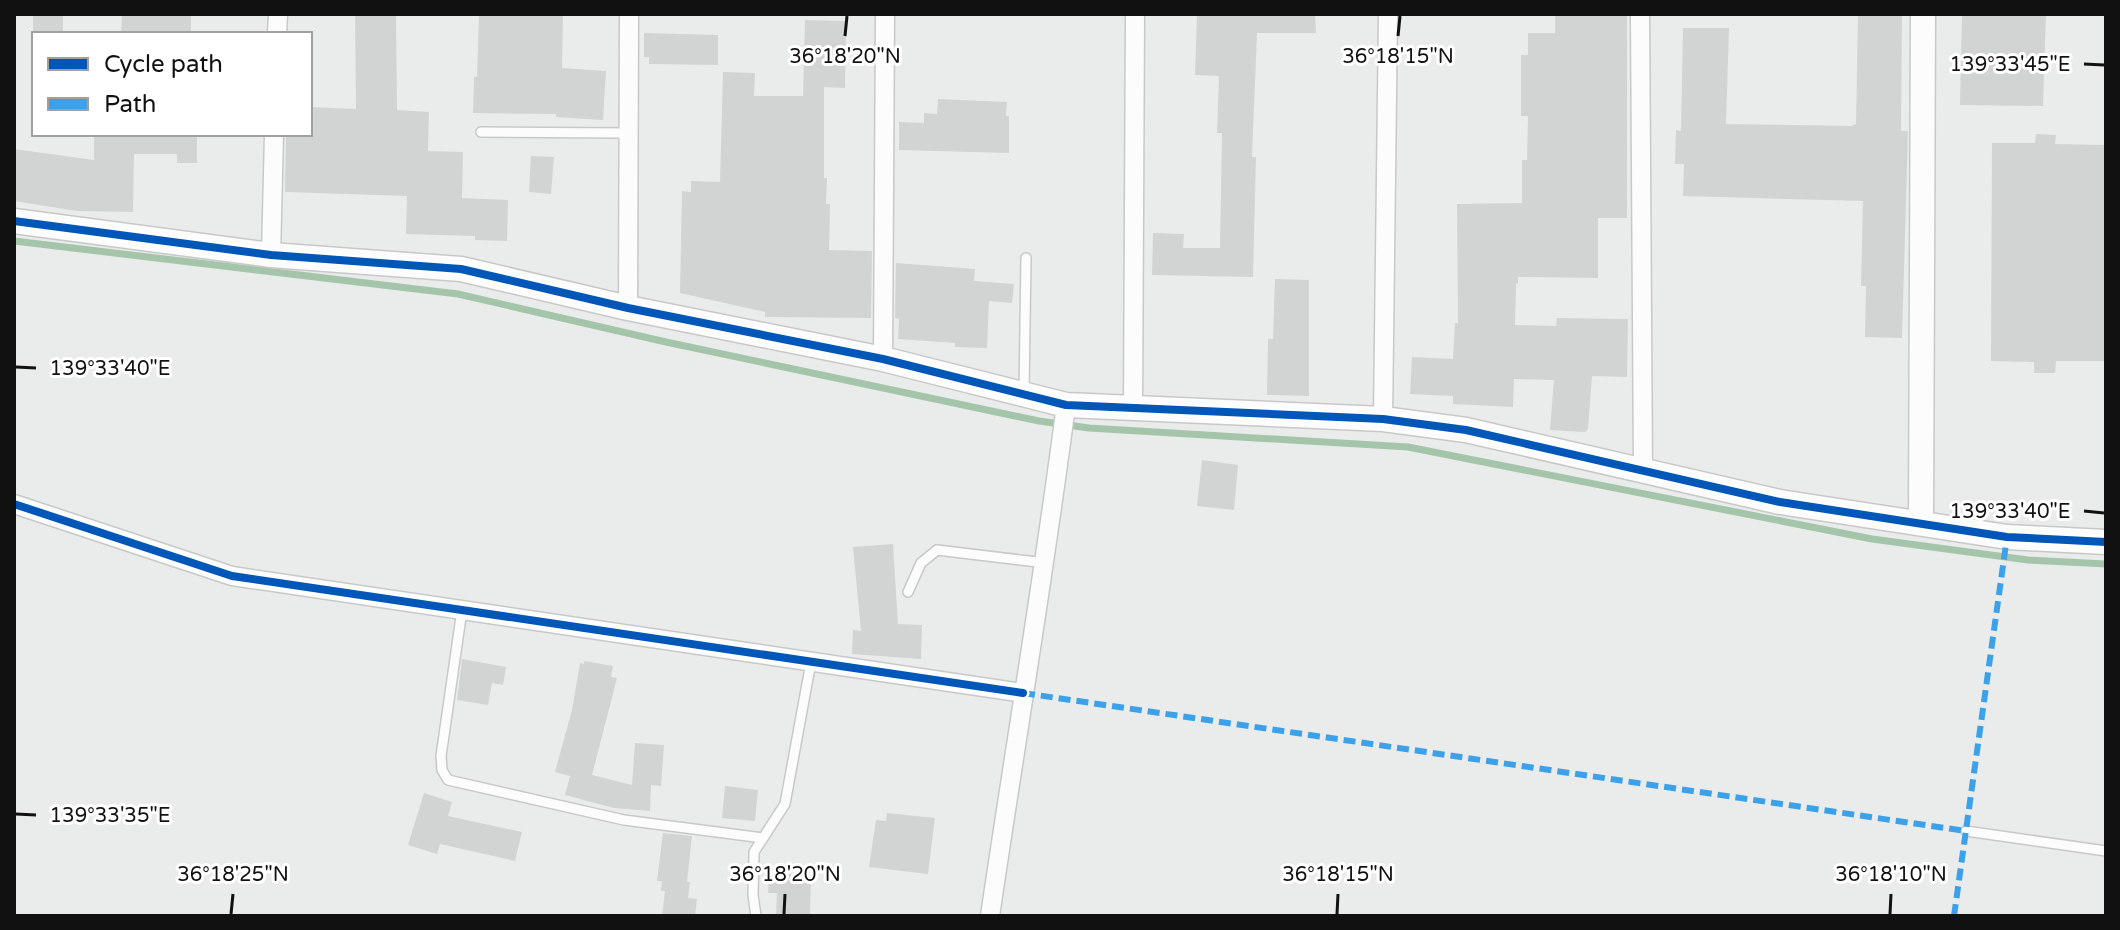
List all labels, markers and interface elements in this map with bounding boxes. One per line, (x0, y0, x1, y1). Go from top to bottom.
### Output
legend (32, 32, 312, 136)
text: 36°18'20"N (789, 45, 901, 69)
text: 36°18'15"N (1342, 45, 1454, 69)
text: Cycle path (104, 50, 223, 79)
text: 139°33'45"E (1950, 53, 2070, 77)
text: Path (104, 90, 157, 119)
text: 139°33'40"E (50, 357, 170, 381)
text: 139°33'40"E (1950, 500, 2070, 524)
text: 139°33'35"E (50, 804, 170, 828)
text: 36°18'25"N (177, 863, 289, 887)
text: 36°18'20"N (729, 863, 841, 887)
text: 36°18'15"N (1282, 863, 1394, 887)
text: 36°18'10"N (1835, 863, 1947, 887)

